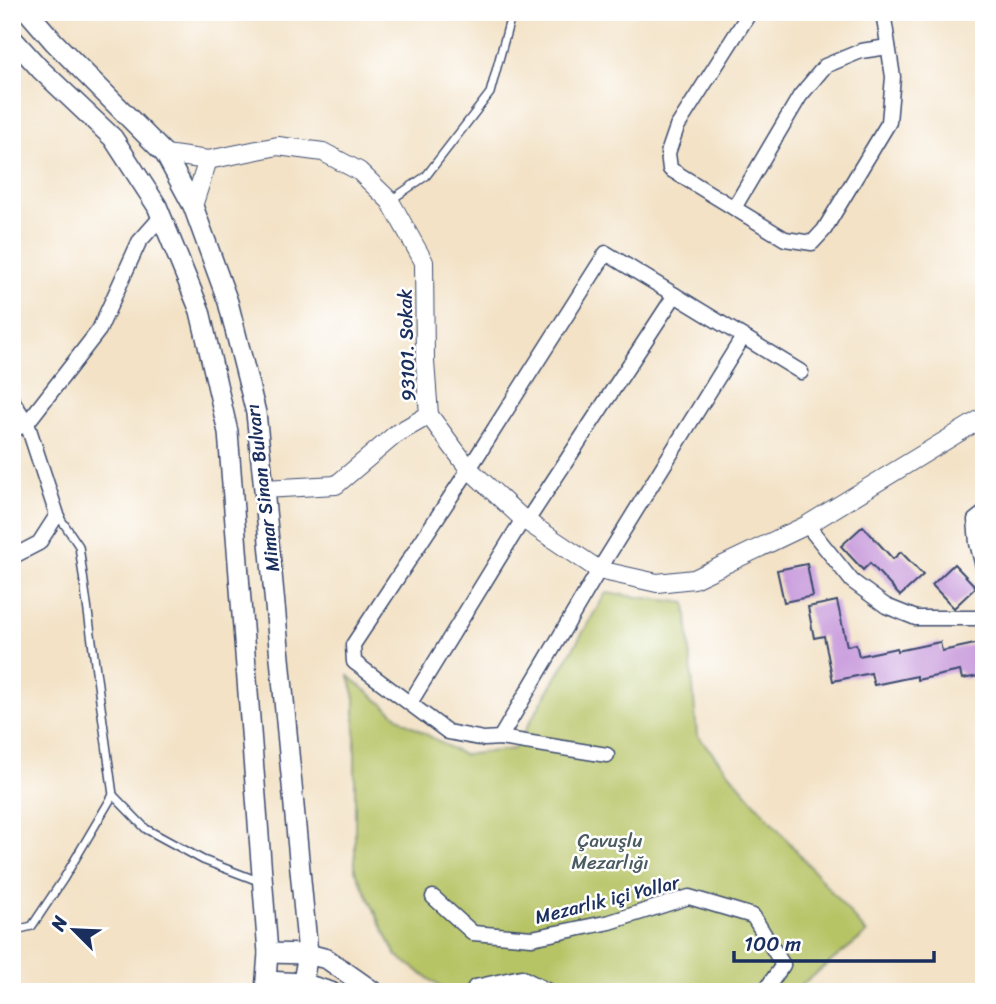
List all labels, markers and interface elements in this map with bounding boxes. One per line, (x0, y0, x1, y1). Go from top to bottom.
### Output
street label: 93101. Sokak (388, 288, 425, 402)
street label: Mimar Sinan Bulvarı (236, 402, 289, 574)
park label: Çavuşlu Mezarlığı (571, 824, 649, 879)
street label: Mezarlık içi Yollar (531, 865, 684, 933)
north arrow (38, 895, 108, 965)
text: N (41, 910, 77, 937)
scale bar (734, 920, 933, 964)
text: 100 m (744, 925, 801, 963)

